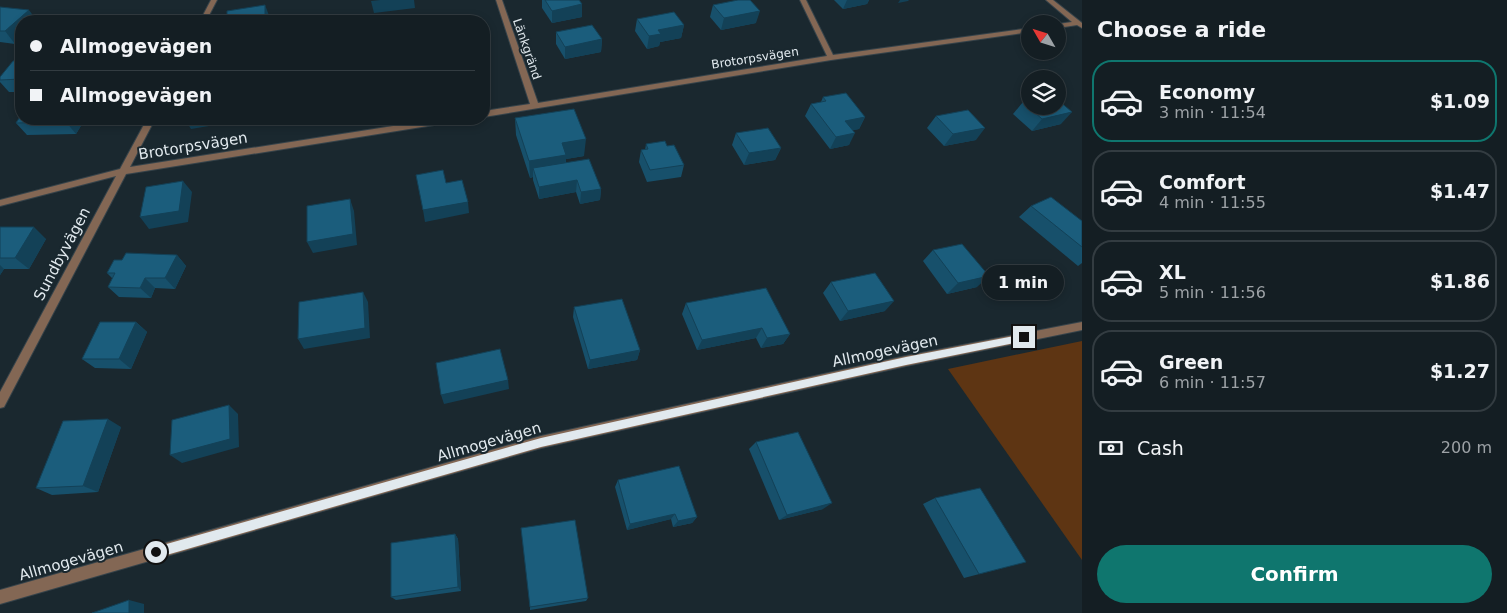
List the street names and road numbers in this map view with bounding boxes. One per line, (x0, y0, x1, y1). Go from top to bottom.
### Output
street label: Länkgränd (510, 17, 544, 81)
street label: Brotorpsvägen (710, 44, 800, 72)
street label: Brotorpsvägen (137, 128, 249, 164)
street label: Sundbyvägen (30, 204, 94, 304)
street label: Allmogevägen (831, 331, 939, 371)
street label: Allmogevägen (435, 419, 543, 465)
street label: Allmogevägen (17, 538, 125, 584)

